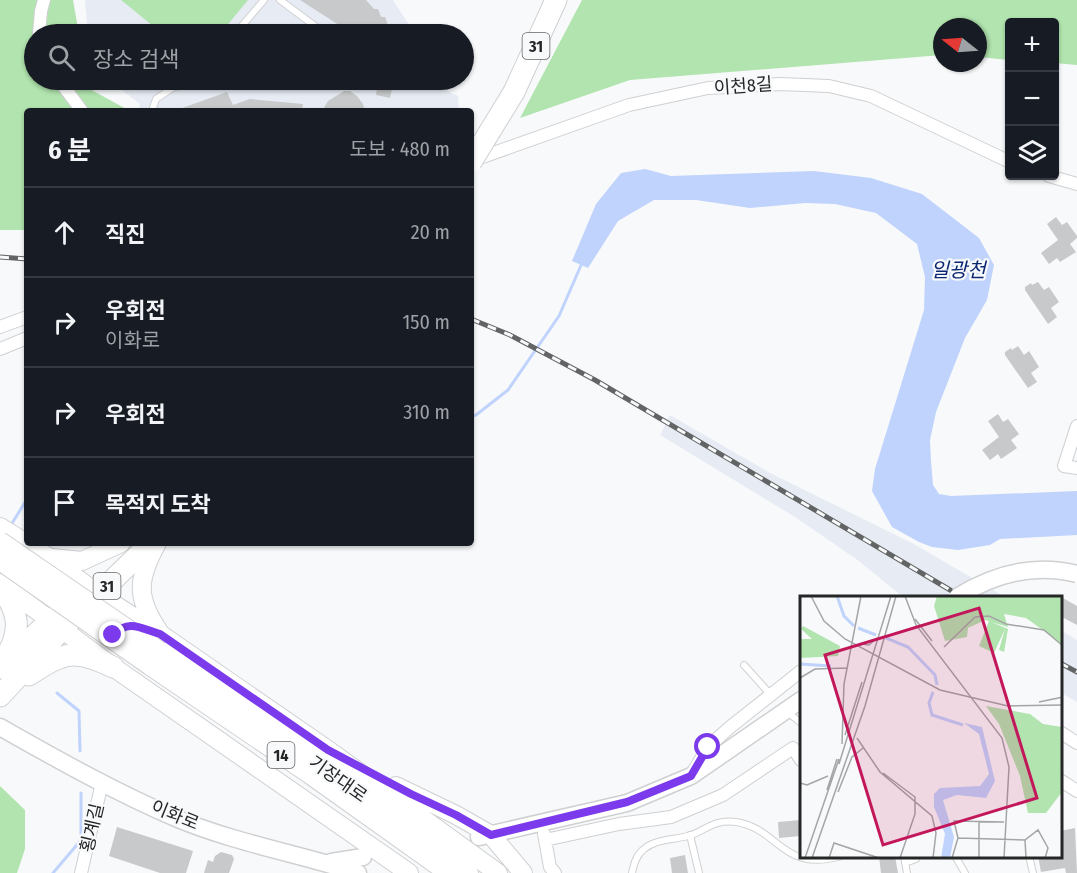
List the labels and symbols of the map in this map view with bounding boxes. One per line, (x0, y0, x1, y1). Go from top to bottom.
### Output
north arrow (933, 18, 987, 72)
road number: 31 (522, 33, 550, 59)
street label: 이천8길 (713, 73, 773, 99)
water label: 일광천 (930, 258, 988, 282)
road number: 31 (94, 573, 120, 599)
inset map (800, 596, 1062, 858)
route end (99, 621, 125, 647)
route start (694, 733, 720, 759)
road number: 14 (268, 742, 294, 768)
street label: 기장대로 (305, 751, 371, 807)
street label: 이화로 (148, 795, 202, 835)
street label: 횡계길 (76, 801, 108, 855)

